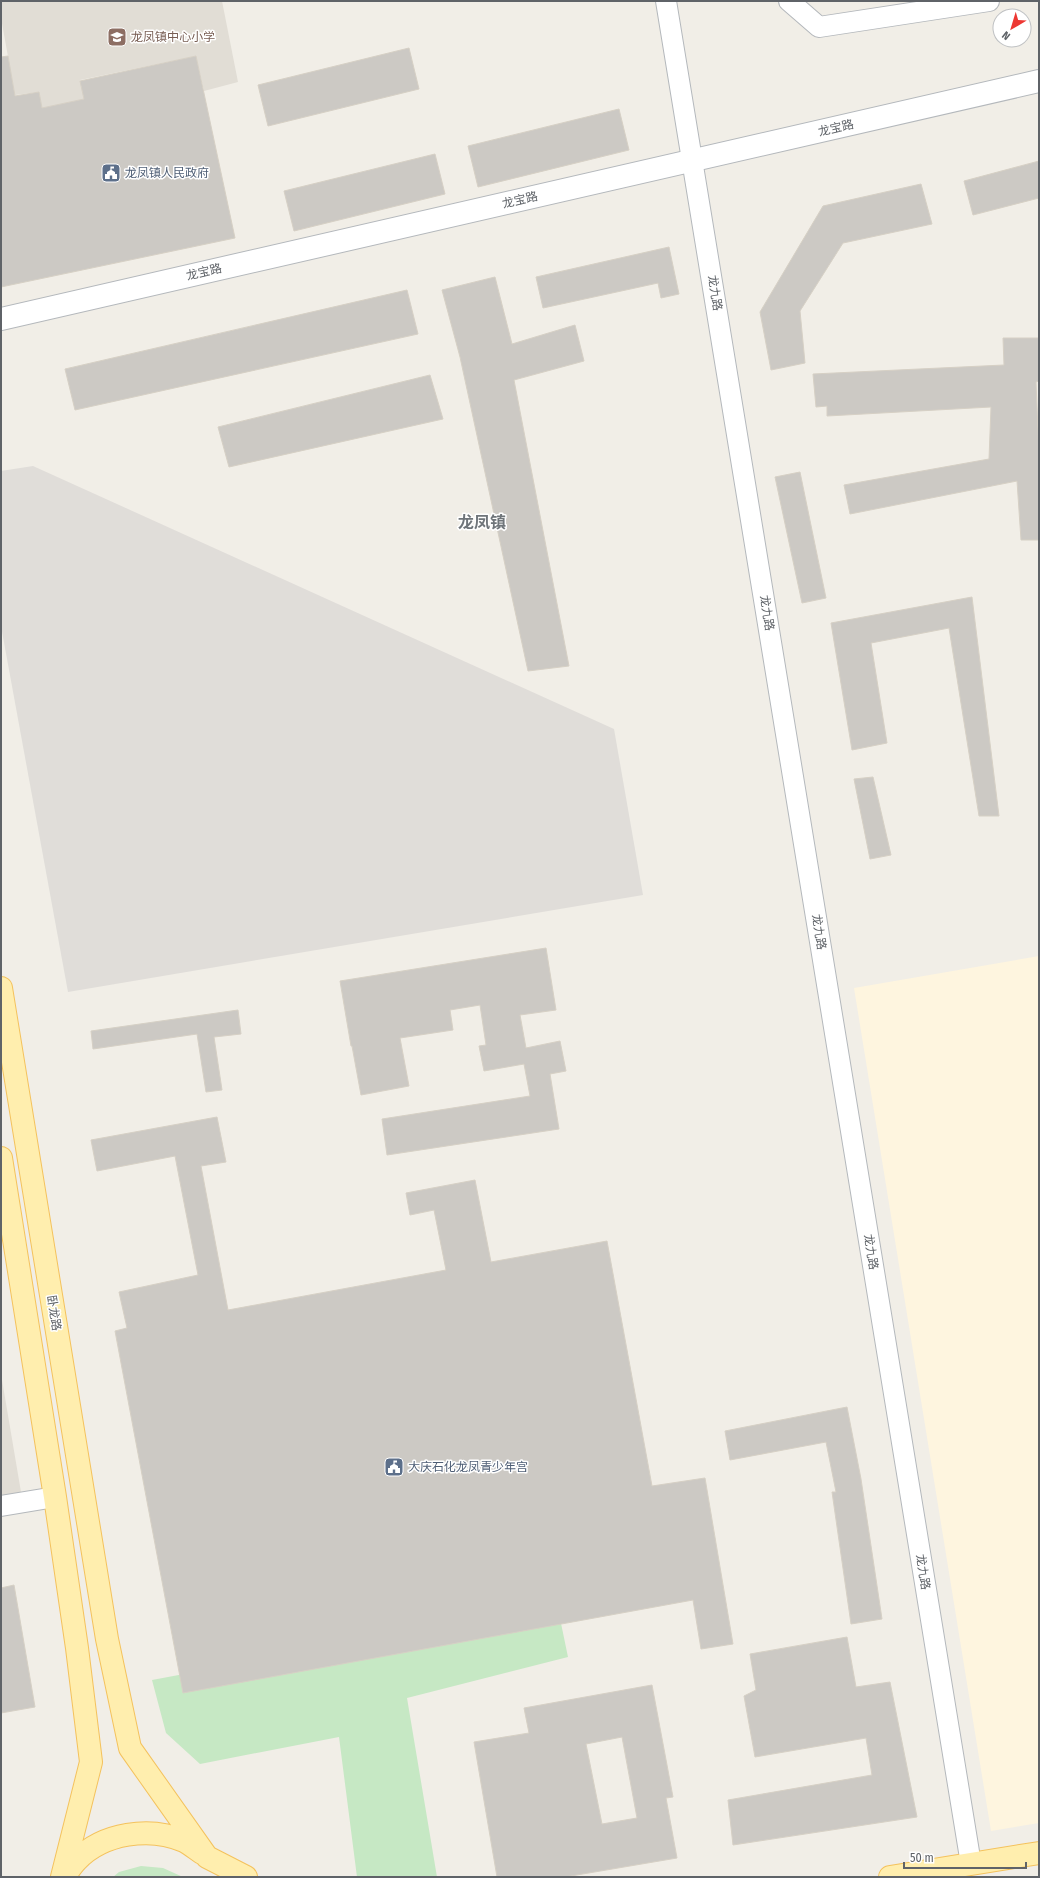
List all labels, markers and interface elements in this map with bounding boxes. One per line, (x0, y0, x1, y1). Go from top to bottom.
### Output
north arrow (992, 8, 1032, 48)
school or university icon: 龙凤镇中心小学 (106, 26, 128, 48)
text: N (1000, 28, 1013, 43)
place label: 龙凤镇中心小学 (131, 30, 215, 44)
street label: 龙宝路 (817, 117, 855, 139)
public building icon: 龙凤镇人民政府 (100, 162, 122, 184)
place label: 龙凤镇人民政府 (125, 166, 209, 180)
street label: 龙宝路 (501, 189, 539, 211)
street label: 龙宝路 (185, 261, 223, 283)
street label: 龙九路 (705, 274, 725, 312)
district label: 龙凤镇 (458, 513, 506, 532)
street label: 龙九路 (757, 594, 777, 632)
street label: 龙九路 (809, 913, 829, 951)
street label: 龙九路 (861, 1233, 881, 1271)
street label: 卧龙路 (44, 1294, 64, 1332)
public building icon: 大庆石化龙凤青少年宫 (383, 1456, 405, 1478)
place label: 大庆石化龙凤青少年宫 (408, 1460, 528, 1474)
street label: 龙九路 (913, 1553, 933, 1591)
scale bar (904, 1844, 1026, 1870)
text: 50 m (910, 1851, 934, 1865)

